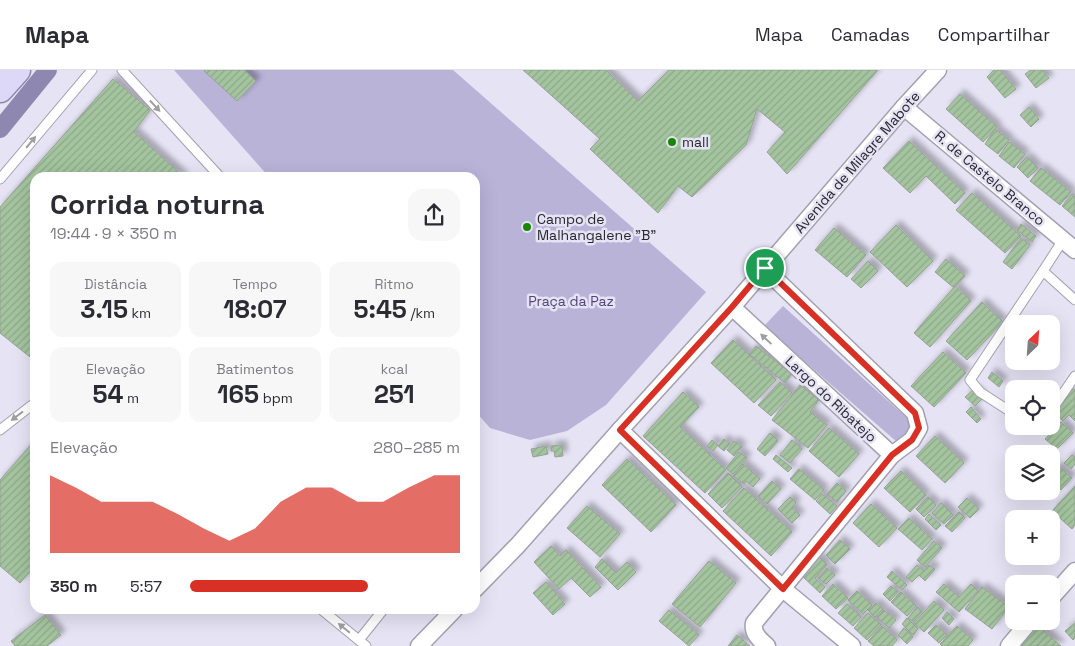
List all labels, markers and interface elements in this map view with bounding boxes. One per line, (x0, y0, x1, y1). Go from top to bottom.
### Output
text: Mapa (25, 19, 89, 50)
text: Mapa (755, 23, 803, 46)
text: Camadas (831, 23, 910, 46)
text: Compartilhar (938, 23, 1050, 46)
street label: Avenida de Milagre Mabote (790, 87, 924, 237)
one-way arrow (149, 99, 161, 111)
street label: R. de Castelo Branco (931, 127, 1049, 229)
place label: mall (682, 133, 709, 151)
one-way arrow (26, 135, 37, 148)
marker: mall (666, 136, 678, 148)
text: Corrida noturna (50, 186, 264, 222)
button: share (408, 189, 460, 241)
place label: Campo de Malhangalene "B" (537, 210, 656, 244)
marker: Campo de Malhangalene "B" (521, 221, 533, 233)
text: 19:44 · 9 × 350 m (50, 223, 177, 244)
pin (744, 247, 786, 289)
icon: arrive (751, 254, 779, 282)
text: Distância (84, 275, 147, 293)
text: Tempo (233, 275, 277, 293)
text: Ritmo (375, 275, 414, 293)
park label: Praça da Paz (528, 292, 614, 310)
text: 3.15 (80, 293, 128, 325)
text: 18:07 (223, 293, 287, 325)
text: 5:45 (353, 293, 407, 325)
text: km (128, 304, 151, 322)
text: /km (407, 304, 435, 322)
north arrow (1005, 315, 1060, 370)
map controls (1005, 315, 1060, 630)
one-way arrow (761, 333, 773, 345)
street label: Largo do Ribatejo (781, 352, 881, 446)
text: Elevação (86, 360, 145, 378)
text: Batimentos (216, 360, 294, 378)
text: kcal (381, 360, 408, 378)
text: 54 (92, 378, 123, 410)
text: 165 (217, 378, 259, 410)
text: 251 (374, 378, 415, 410)
button: locate (1005, 380, 1060, 435)
text: m (123, 389, 139, 407)
text: bpm (259, 389, 293, 407)
one-way arrow (11, 411, 24, 422)
text: Elevação (50, 437, 118, 458)
text: 280–285 m (373, 437, 460, 458)
button: layers (1005, 445, 1060, 500)
button: + (1005, 510, 1060, 565)
button: − (1005, 575, 1060, 630)
text: 350 m (50, 576, 97, 597)
text: 5:57 (130, 576, 162, 597)
one-way arrow (338, 623, 350, 634)

